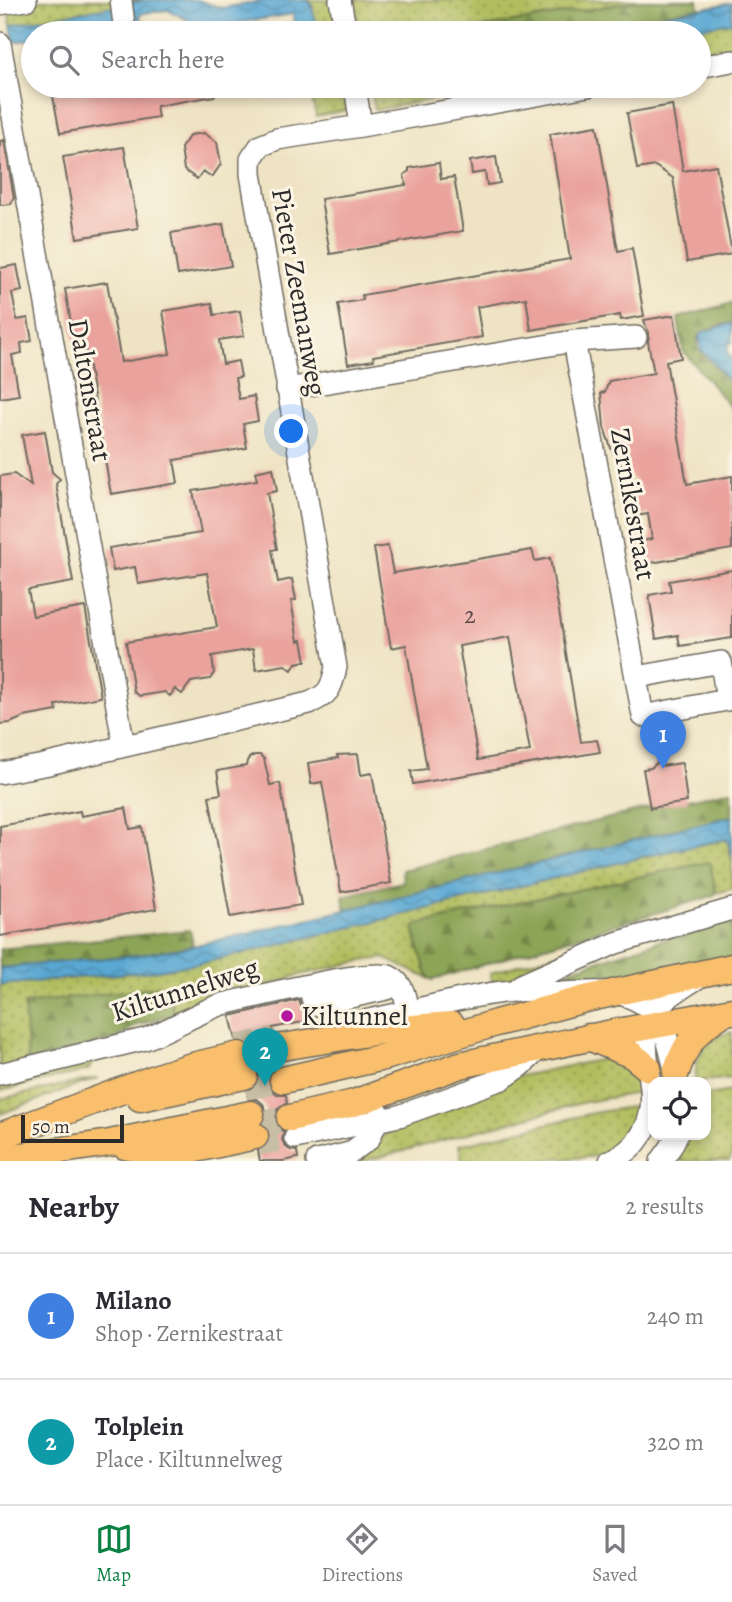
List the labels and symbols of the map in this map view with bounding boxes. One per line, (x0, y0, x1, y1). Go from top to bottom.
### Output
street label: Pieter Zeemanweg (262, 185, 336, 399)
street label: Daltonstraat (59, 316, 121, 464)
your location (274, 414, 308, 448)
street label: Zernikestraat (601, 425, 665, 583)
house number: 2 (464, 599, 476, 631)
pin: 1 (640, 711, 686, 769)
street label: Kiltunnelweg (107, 948, 263, 1032)
place label: Kiltunnel (301, 997, 408, 1035)
marker: Kiltunnel (279, 1008, 295, 1024)
pin: 2 (242, 1028, 288, 1086)
scale bar (21, 1112, 124, 1144)

